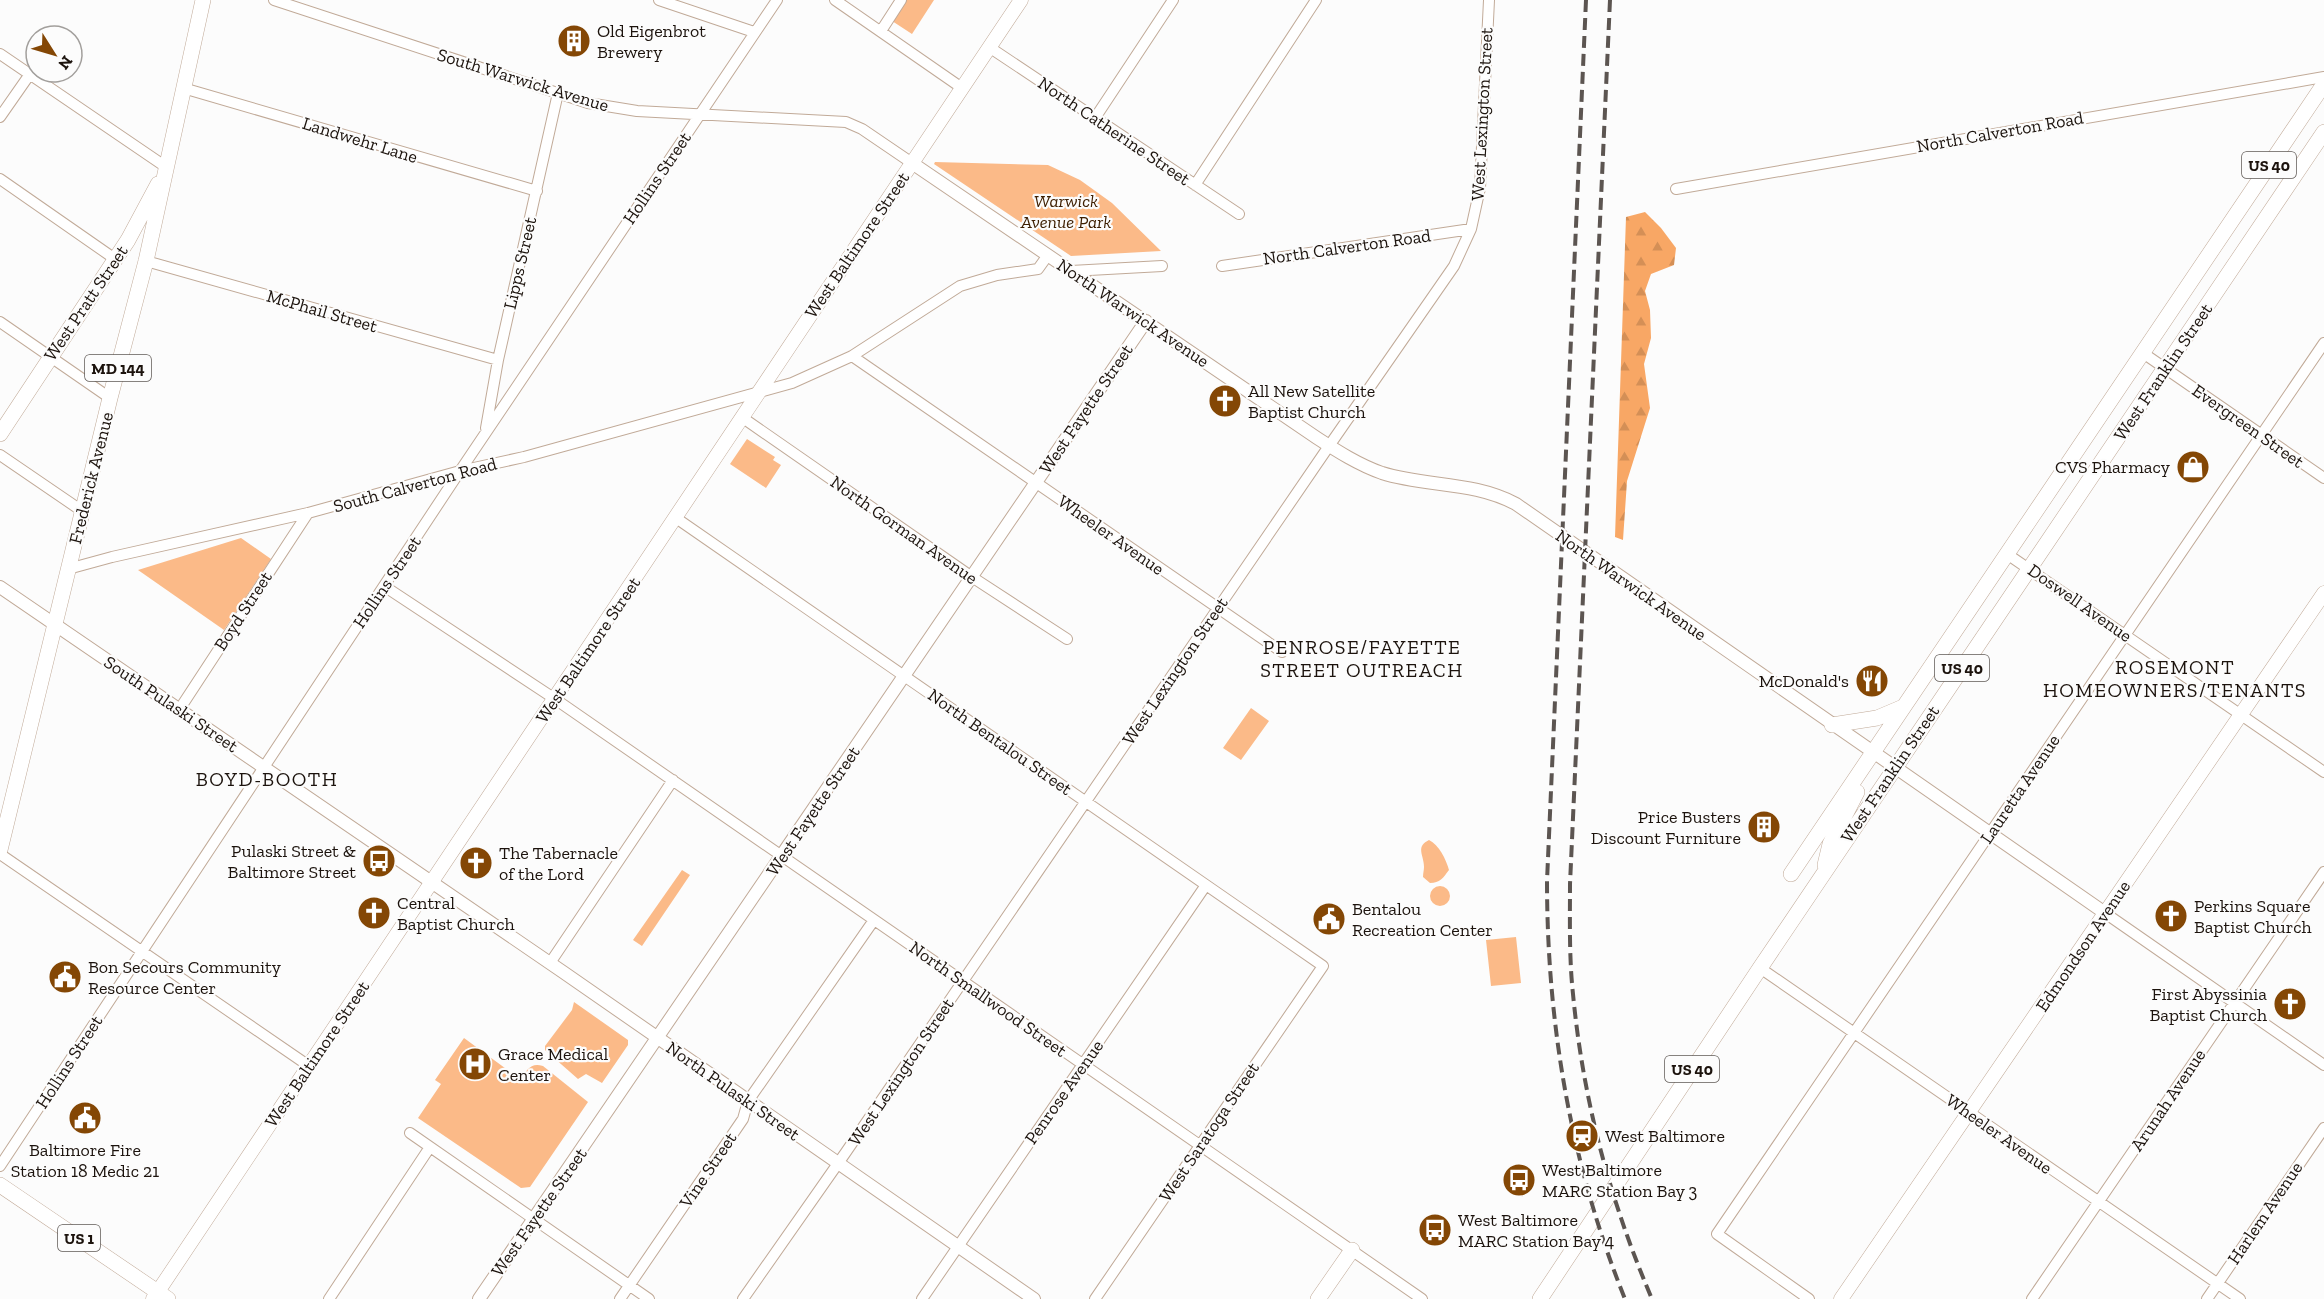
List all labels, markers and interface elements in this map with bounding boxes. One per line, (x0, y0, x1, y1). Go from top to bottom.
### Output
place label: Old Eigenbrot Brewery (597, 20, 706, 63)
building icon: Old Eigenbrot Brewery (556, 23, 592, 59)
north arrow (24, 24, 84, 84)
street label: West Lexington Street (1466, 27, 1498, 201)
street label: South Warwick Avenue (435, 43, 611, 117)
text: N (54, 52, 77, 73)
street label: North Catherine Street (1034, 72, 1195, 190)
street label: North Calverton Road (1915, 106, 2085, 158)
street label: Landwehr Lane (300, 112, 420, 168)
street label: Hollins Street (618, 127, 696, 228)
road number: US 40 (2242, 152, 2296, 178)
street label: West Baltimore Street (800, 168, 914, 322)
park label: Warwick Avenue Park (1020, 190, 1111, 233)
street label: Lipps Street (499, 214, 541, 311)
street label: North Calverton Road (1262, 224, 1432, 270)
street label: West Pratt Street (39, 241, 133, 365)
street label: North Warwick Avenue (1053, 254, 1213, 372)
street label: McPhail Street (264, 285, 380, 337)
street label: West Franklin Street (2109, 299, 2217, 445)
street label: West Fayette Street (1034, 340, 1138, 478)
road number: MD 144 (85, 355, 151, 381)
street label: Evergreen Street (2188, 379, 2308, 473)
place label: All New Satellite Baptist Church (1248, 380, 1375, 423)
church icon: All New Satellite Baptist Church (1207, 383, 1243, 419)
street label: Frederick Avenue (64, 410, 118, 546)
shop icon: CVS Pharmacy (2175, 449, 2211, 485)
street label: South Calverton Road (331, 453, 499, 517)
place label: CVS Pharmacy (2055, 456, 2171, 478)
street label: North Gorman Avenue (826, 471, 982, 589)
street label: Wheeler Avenue (1054, 490, 1168, 580)
street label: North Warwick Avenue (1551, 525, 1711, 645)
street label: Hollins Street (348, 531, 426, 632)
street label: Doswell Avenue (2024, 559, 2136, 647)
street label: Boyd Street (209, 567, 277, 655)
street label: West Baltimore Street (531, 573, 645, 727)
street label: West Lexington Street (1117, 593, 1233, 749)
district label: PENROSE/FAYETTE STREET OUTREACH (1260, 635, 1464, 682)
street label: South Pulaski Street (100, 651, 243, 757)
road number: US 40 (1935, 655, 1989, 681)
district label: ROSEMONT HOMEOWNERS/TENANTS (2043, 655, 2307, 702)
restaurant icon: McDonald's (1854, 663, 1890, 699)
place label: McDonald's (1759, 670, 1849, 692)
street label: North Bentalou Street (924, 684, 1077, 800)
street label: West Franklin Street (1836, 701, 1944, 847)
street label: Lauretta Avenue (1975, 730, 2065, 848)
street label: West Fayette Street (761, 742, 865, 880)
district label: BOYD-BOOTH (196, 767, 338, 791)
place label: Price Busters Discount Furniture (1591, 806, 1741, 849)
building icon: Price Busters Discount Furniture (1746, 809, 1782, 845)
place label: Pulaski Street & Baltimore Street (228, 840, 356, 883)
place label: The Tabernacle of the Lord (499, 842, 618, 885)
bus stop icon: Pulaski Street & Baltimore Street (361, 843, 397, 879)
church icon: The Tabernacle of the Lord (458, 845, 494, 881)
street label: Edmondson Avenue (2031, 876, 2135, 1016)
place label: Central Baptist Church (397, 892, 515, 935)
church icon: Central Baptist Church (356, 895, 392, 931)
place label: Perkins Square Baptist Church (2194, 895, 2312, 938)
place label: Bentalou Recreation Center (1352, 898, 1493, 941)
church icon: Perkins Square Baptist Church (2153, 898, 2189, 934)
public building icon: Bentalou Recreation Center (1311, 901, 1347, 937)
street label: North Smallwood Street (905, 936, 1071, 1062)
place label: Bon Secours Community Resource Center (88, 956, 282, 999)
public building icon: Bon Secours Community Resource Center (47, 959, 83, 995)
street label: West Baltimore Street (260, 977, 374, 1131)
place label: First Abyssinia Baptist Church (2149, 983, 2267, 1026)
church icon: First Abyssinia Baptist Church (2272, 986, 2308, 1022)
street label: West Lexington Street (843, 994, 959, 1150)
street label: Hollins Street (31, 1011, 107, 1113)
street label: Penrose Avenue (1020, 1036, 1108, 1148)
street label: North Pulaski Street (662, 1037, 804, 1146)
place label: Grace Medical Center (498, 1043, 608, 1086)
street label: Arunah Avenue (2126, 1045, 2210, 1155)
hospital icon: Grace Medical Center (457, 1046, 493, 1082)
road number: US 40 (1665, 1056, 1719, 1082)
street label: West Saratoga Street (1154, 1058, 1264, 1206)
street label: Wheeler Avenue (1942, 1089, 2056, 1179)
public building icon: Baltimore Fire Station 18 Medic 21 (67, 1100, 103, 1136)
station icon: West Baltimore (1564, 1118, 1600, 1154)
place label: West Baltimore (1605, 1125, 1725, 1147)
street label: Vine Street (674, 1128, 742, 1213)
place label: Baltimore Fire Station 18 Medic 21 (11, 1139, 159, 1182)
street label: West Fayette Street (486, 1143, 592, 1281)
street label: Harlem Avenue (2223, 1158, 2307, 1268)
place label: West Baltimore MARC Station Bay 3 (1542, 1159, 1698, 1202)
bus stop icon: West Baltimore MARC Station Bay 3 (1501, 1162, 1537, 1198)
place label: West Baltimore MARC Station Bay 4 (1458, 1209, 1615, 1252)
bus stop icon: West Baltimore MARC Station Bay 4 (1417, 1212, 1453, 1248)
road number: US 1 (58, 1225, 100, 1251)

